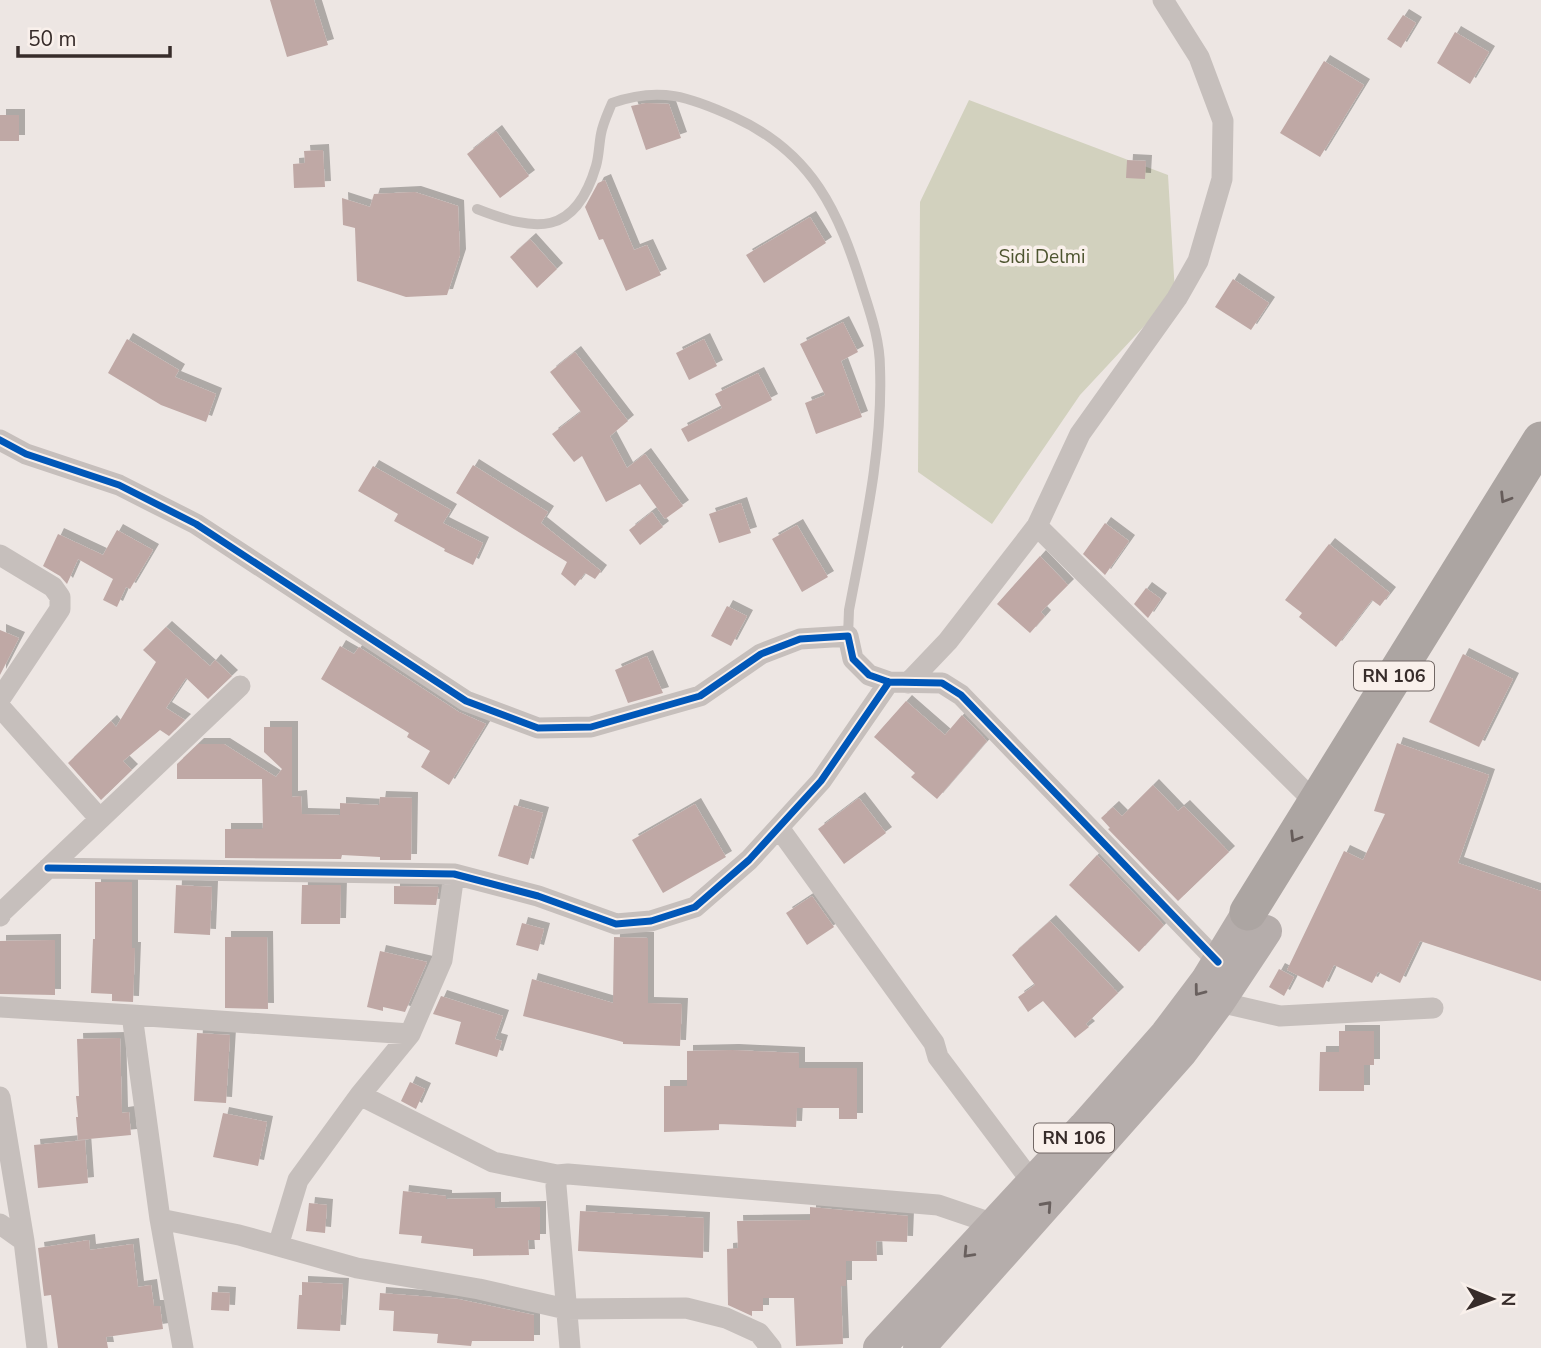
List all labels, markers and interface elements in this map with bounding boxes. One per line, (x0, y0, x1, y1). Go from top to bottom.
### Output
scale bar (18, 14, 170, 58)
text: 50 m (28, 25, 77, 53)
park label: Sidi Delmi (999, 244, 1085, 270)
one-way arrow (1500, 490, 1513, 503)
road number: RN 106 (1354, 662, 1434, 690)
one-way arrow (1290, 829, 1303, 842)
one-way arrow (1194, 983, 1207, 995)
road number: RN 106 (1034, 1124, 1114, 1153)
one-way arrow (1038, 1201, 1051, 1214)
one-way arrow (963, 1245, 976, 1258)
north arrow (1457, 1264, 1527, 1334)
text: N (1495, 1292, 1521, 1307)

